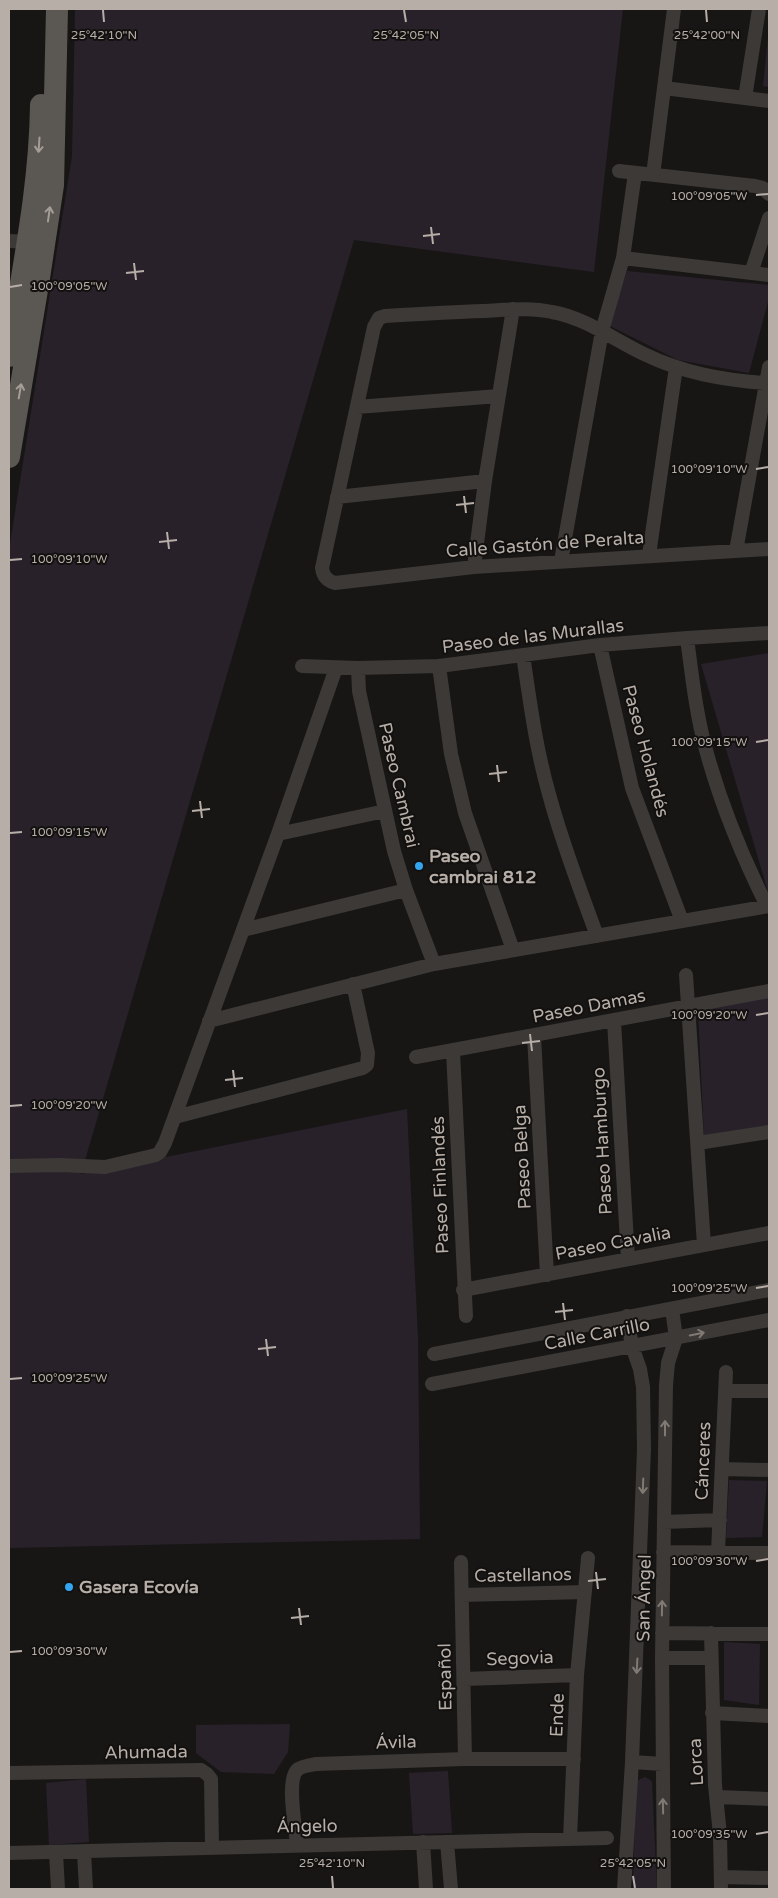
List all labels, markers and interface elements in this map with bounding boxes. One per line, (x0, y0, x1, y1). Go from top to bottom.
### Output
text: 25°42'10"N (71, 28, 137, 42)
text: 25°42'05"N (373, 28, 439, 42)
text: 25°42'00"N (674, 28, 740, 42)
one-way arrow (34, 137, 43, 153)
text: 100°09'05"W (670, 189, 748, 203)
one-way arrow (44, 206, 54, 222)
text: 100°09'05"W (30, 279, 108, 293)
one-way arrow (16, 384, 26, 400)
text: 100°09'10"W (670, 462, 748, 476)
street label: Calle Gastón de Peralta (445, 526, 645, 562)
text: 100°09'10"W (30, 552, 108, 566)
street label: Paseo de las Murallas (441, 614, 625, 658)
street label: Paseo Holandés (618, 682, 674, 820)
street label: Paseo Cambrai (374, 720, 424, 850)
text: 100°09'15"W (670, 735, 748, 749)
text: 100°09'15"W (30, 825, 108, 839)
place label: Paseo cambrai 812 (429, 845, 537, 888)
marker: Paseo cambrai 812 (413, 860, 425, 872)
street label: Paseo Damas (530, 984, 648, 1028)
text: 100°09'20"W (670, 1008, 748, 1022)
street label: Paseo Hamburgo (587, 1067, 617, 1215)
text: 100°09'20"W (30, 1098, 108, 1112)
street label: Paseo Belga (508, 1104, 536, 1210)
street label: Paseo Finlandés (427, 1116, 453, 1254)
street label: Paseo Cavalia (553, 1221, 673, 1265)
text: 100°09'25"W (670, 1281, 748, 1295)
street label: Calle Carrillo (542, 1313, 652, 1355)
one-way arrow (689, 1328, 705, 1338)
text: 100°09'25"W (30, 1371, 108, 1385)
one-way arrow (661, 1420, 670, 1436)
street label: Cánceres (691, 1421, 715, 1501)
one-way arrow (638, 1477, 648, 1493)
street label: San Ángel (632, 1554, 656, 1642)
text: 100°09'30"W (670, 1554, 748, 1568)
street label: Castellanos (474, 1563, 572, 1587)
place label: Gasera Ecovía (79, 1576, 199, 1598)
marker: Gasera Ecovía (63, 1581, 75, 1593)
one-way arrow (657, 1600, 667, 1616)
street label: Español (433, 1643, 457, 1711)
text: 100°09'30"W (30, 1644, 108, 1658)
street label: Segovia (486, 1646, 554, 1670)
one-way arrow (632, 1657, 641, 1673)
street label: Ende (545, 1693, 569, 1737)
street label: Ávila (375, 1730, 417, 1754)
street label: Lorca (684, 1738, 708, 1786)
street label: Ahumada (104, 1740, 188, 1764)
one-way arrow (658, 1798, 668, 1814)
street label: Ángelo (276, 1814, 338, 1838)
text: 100°09'35"W (670, 1827, 748, 1841)
text: 25°42'10"N (299, 1856, 365, 1870)
text: 25°42'05"N (600, 1856, 666, 1870)

